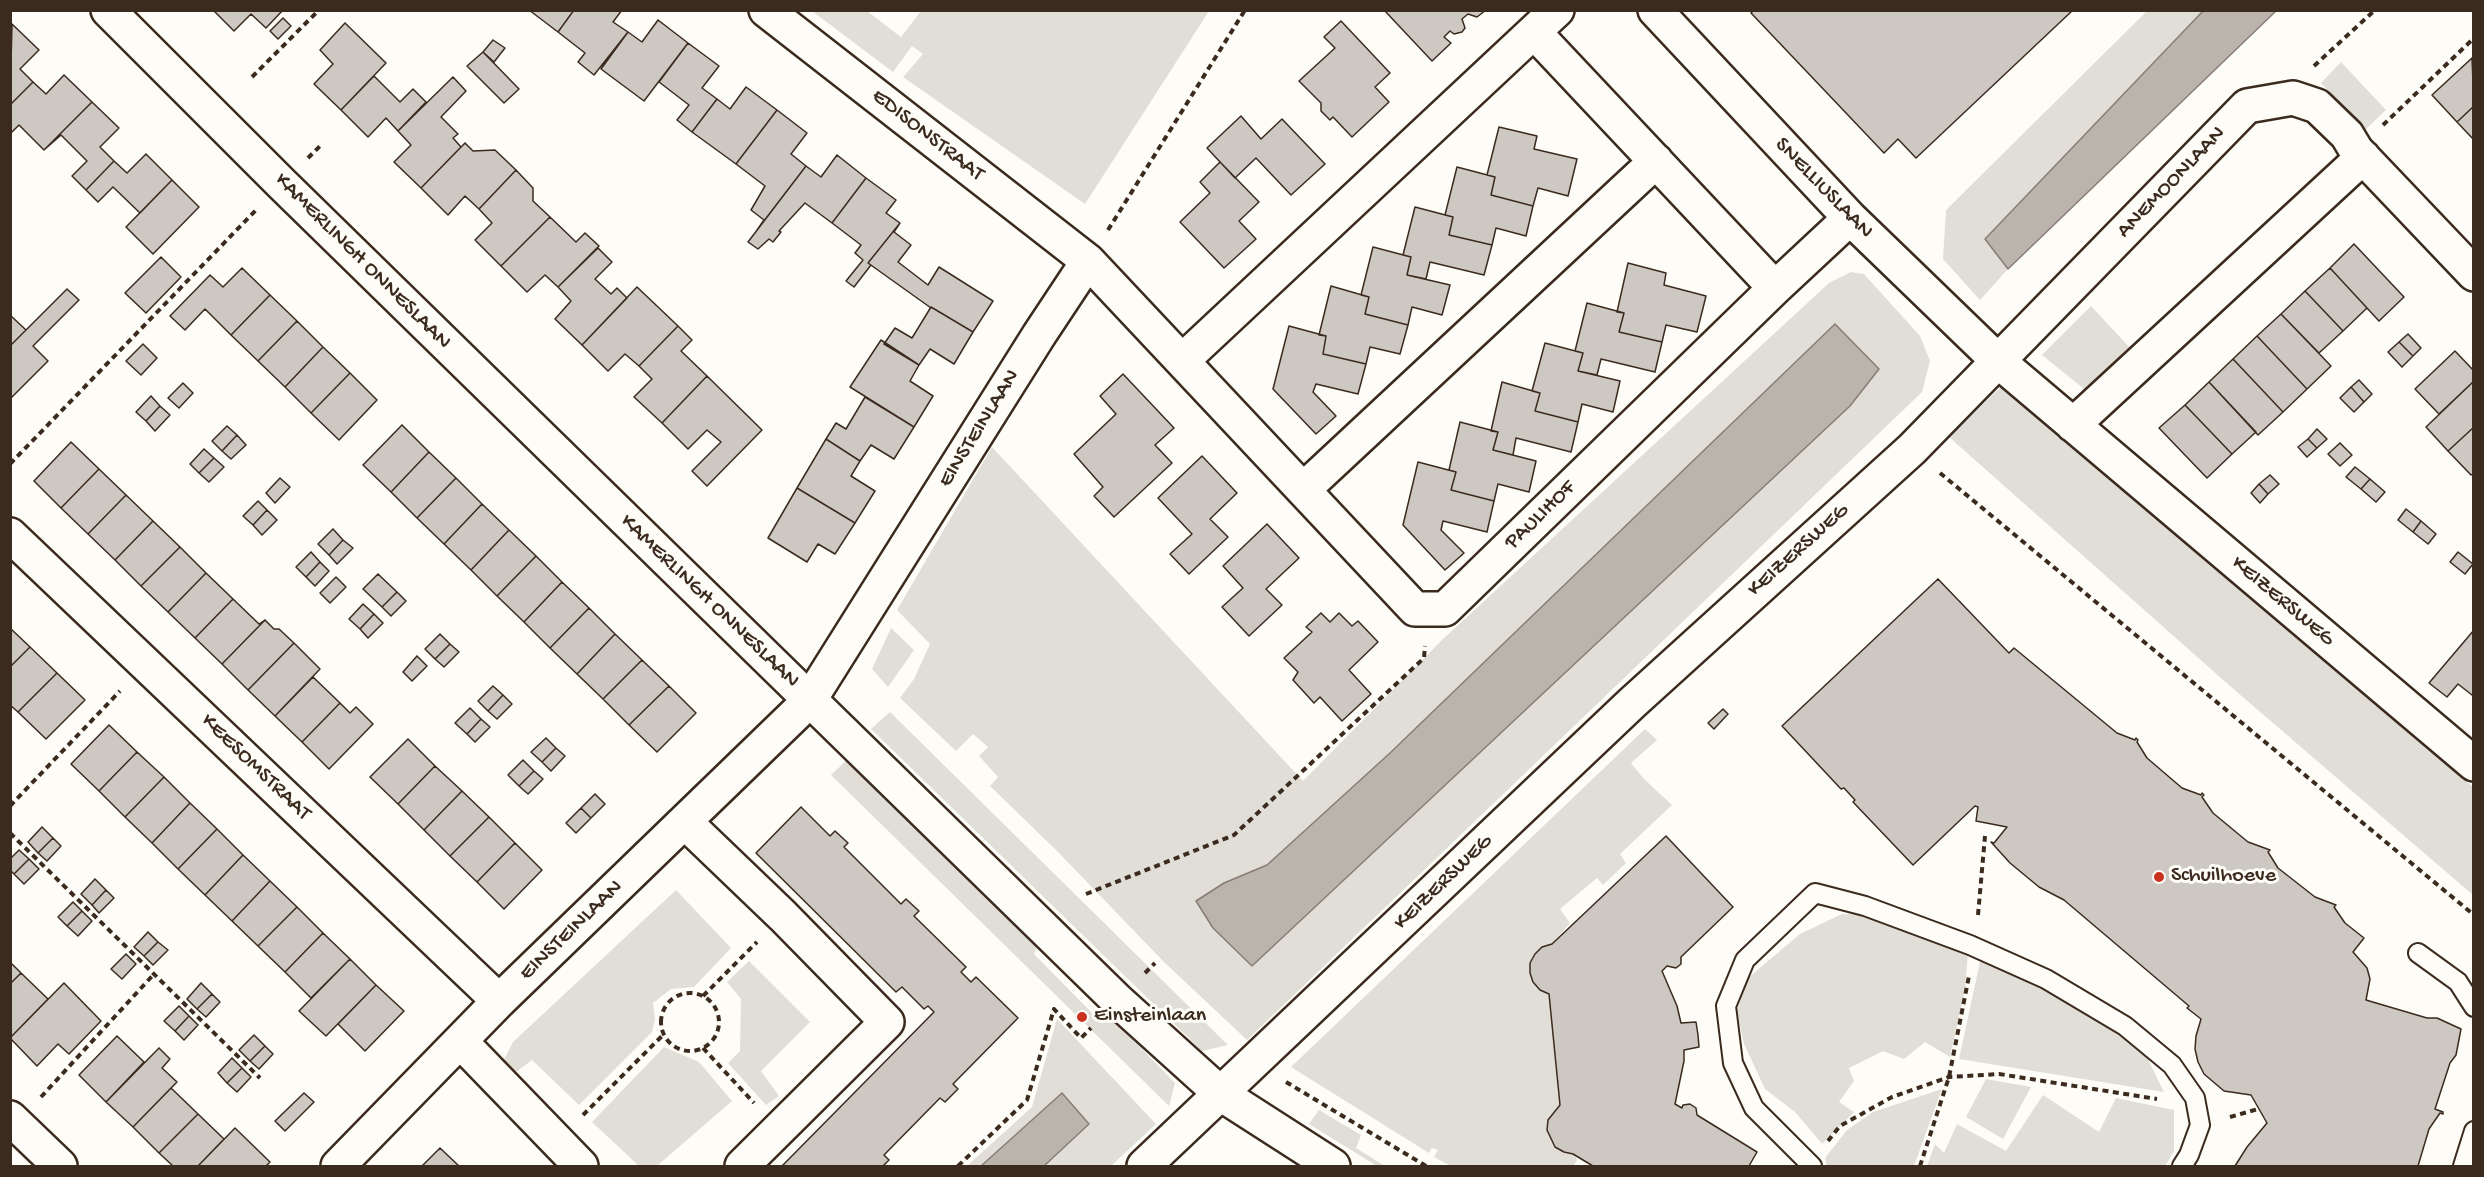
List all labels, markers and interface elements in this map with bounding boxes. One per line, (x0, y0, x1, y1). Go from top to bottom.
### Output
street label: EDISONSTRAAT (865, 84, 989, 188)
street label: ANEMOONLAAN (2112, 121, 2232, 245)
street label: SNELLIUSLAAN (1768, 133, 1878, 245)
street label: KAMERLINGH ONNESLAAN (268, 168, 456, 356)
street label: EINSTEINLAAN (933, 365, 1027, 493)
street label: PAULIHOF (1500, 476, 1582, 556)
street label: KEIZERSWEG (1743, 499, 1855, 603)
street label: KAMERLINGH ONNESLAAN (614, 509, 804, 695)
street label: KEIZERSWEG (2225, 551, 2339, 653)
street label: KEESOMSTRAAT (194, 709, 316, 827)
street label: KEIZERSWEG (1389, 829, 1499, 937)
place label: Schuilhoeve (2171, 864, 2276, 890)
marker: Schuilhoeve (2152, 870, 2166, 884)
street label: EINSTEINLAAN (515, 875, 629, 987)
place label: Einsteinlaan (1094, 1004, 1206, 1030)
marker: Einsteinlaan (1075, 1010, 1089, 1024)

